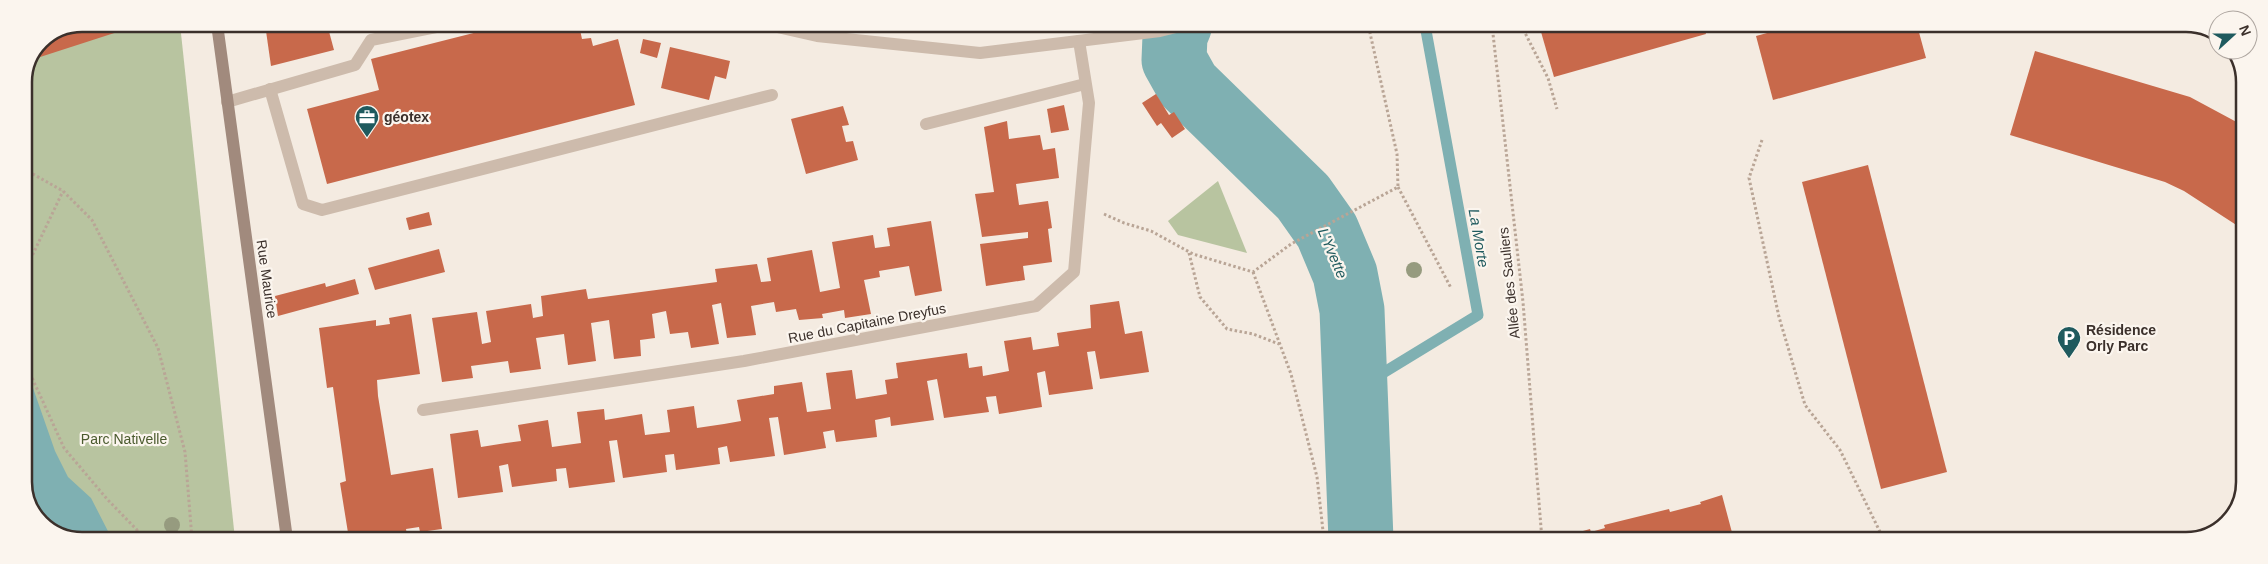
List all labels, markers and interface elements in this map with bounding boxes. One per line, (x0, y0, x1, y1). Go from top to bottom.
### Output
north arrow (2208, 10, 2258, 60)
text: N (2236, 23, 2254, 38)
office icon: géotex (354, 104, 380, 138)
place label: géotex (384, 109, 429, 125)
water label: La Morte (1465, 207, 1493, 269)
water label: L'Yvette (1315, 225, 1351, 281)
street label: Allée des Sauliers (1495, 226, 1523, 340)
street label: Rue Maurice (254, 239, 280, 320)
street label: Rue du Capitaine Dreyfus (787, 300, 947, 346)
place label: Résidence Orly Parc (2086, 322, 2156, 354)
parking icon: Résidence Orly Parc (2056, 325, 2082, 359)
park label: Parc Nativelle (81, 431, 167, 447)

